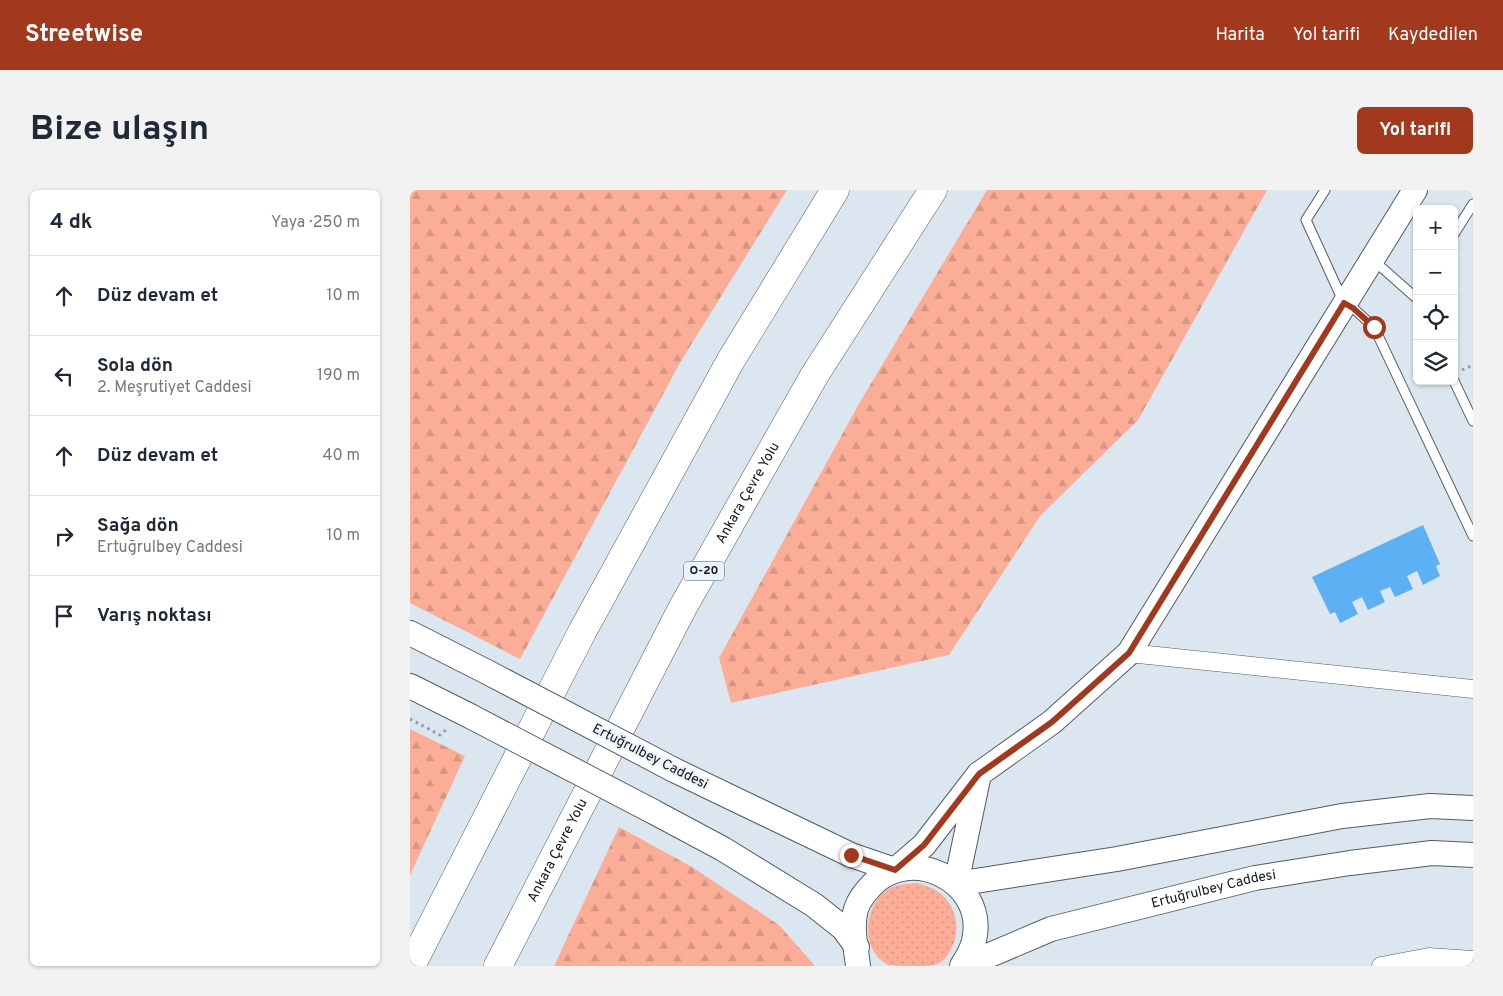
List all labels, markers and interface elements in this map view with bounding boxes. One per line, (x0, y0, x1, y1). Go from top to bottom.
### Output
text: Streetwise (25, 20, 143, 50)
text: Harita (1215, 24, 1265, 47)
text: Yol tarifi (1293, 24, 1360, 47)
text: Kaydedilen (1388, 24, 1478, 47)
button: Yol tarifi (1357, 107, 1473, 154)
text: Bize ulaşın (30, 108, 209, 152)
map controls (1413, 205, 1458, 385)
button: + (1413, 205, 1458, 250)
text: 4 dk (50, 209, 93, 236)
text: Yaya · 250 m (271, 213, 360, 233)
button: − (1413, 250, 1458, 295)
icon: ahead (50, 282, 78, 310)
text: Düz devam et (97, 284, 218, 308)
text: 10 m (326, 286, 360, 306)
button: locate (1413, 295, 1458, 340)
route start (1363, 316, 1386, 339)
button: layers (1413, 340, 1458, 385)
text: Sola dön (97, 354, 173, 378)
icon: left (50, 362, 78, 390)
text: 190 m (317, 366, 360, 386)
text: 2. Meşrutiyet Caddesi (97, 378, 252, 398)
street label: Ankara Çevre Yolu (712, 439, 783, 547)
icon: ahead (50, 442, 78, 470)
text: Düz devam et (97, 444, 218, 468)
text: 40 m (322, 446, 360, 466)
text: Sağa dön (97, 514, 179, 538)
icon: right (50, 522, 78, 550)
text: 10 m (326, 526, 360, 546)
text: Ertuğrulbey Caddesi (97, 538, 243, 558)
road number: O-20 (684, 562, 724, 581)
icon: arrive (50, 602, 78, 630)
text: Varış noktası (97, 604, 212, 628)
street label: Ertuğrulbey Caddesi (589, 720, 711, 794)
street label: Ankara Çevre Yolu (524, 796, 591, 905)
route end (840, 844, 863, 867)
street label: Ertuğrulbey Caddesi (1149, 866, 1277, 912)

